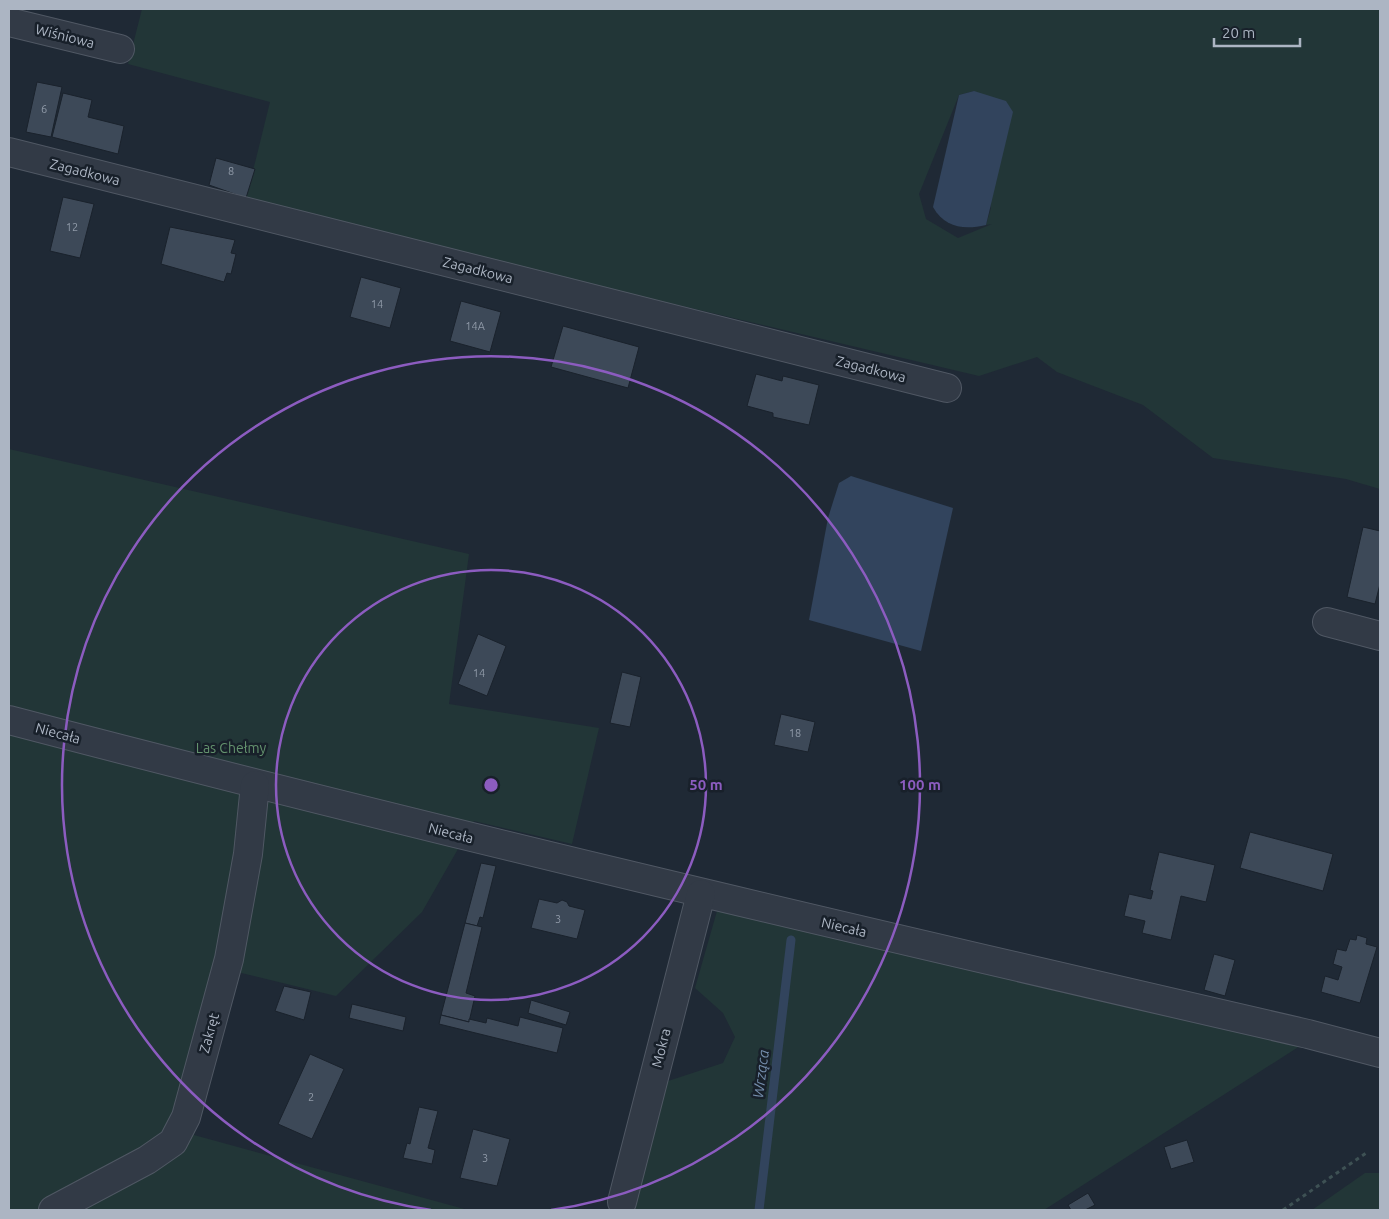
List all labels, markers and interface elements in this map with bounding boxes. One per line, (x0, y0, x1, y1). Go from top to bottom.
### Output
scale bar (1214, 15, 1300, 47)
street label: Wiśniowa (34, 21, 96, 51)
text: 20 m (1222, 24, 1255, 41)
house number: 6 (41, 103, 47, 115)
street label: Zagadkowa (48, 156, 122, 188)
house number: 8 (228, 165, 234, 177)
house number: 12 (66, 221, 78, 233)
street label: Zagadkowa (441, 254, 515, 286)
house number: 14 (371, 298, 383, 310)
house number: 14A (465, 320, 486, 332)
street label: Zagadkowa (834, 353, 908, 385)
house number: 14 (473, 667, 485, 679)
street label: Niecała (34, 719, 82, 747)
house number: 18 (789, 727, 801, 739)
park label: Las Chełmy (196, 740, 266, 756)
centre of rings (482, 776, 500, 794)
text: 50 m (689, 776, 723, 793)
text: 100 m (899, 776, 941, 793)
street label: Niecała (427, 820, 475, 846)
house number: 3 (555, 913, 561, 925)
street label: Niecała (820, 914, 868, 940)
street label: Zakręt (196, 1011, 222, 1055)
street label: Mokra (648, 1027, 674, 1069)
water label: Wrząca (749, 1049, 772, 1099)
house number: 2 (308, 1091, 314, 1103)
house number: 3 (482, 1152, 488, 1164)

